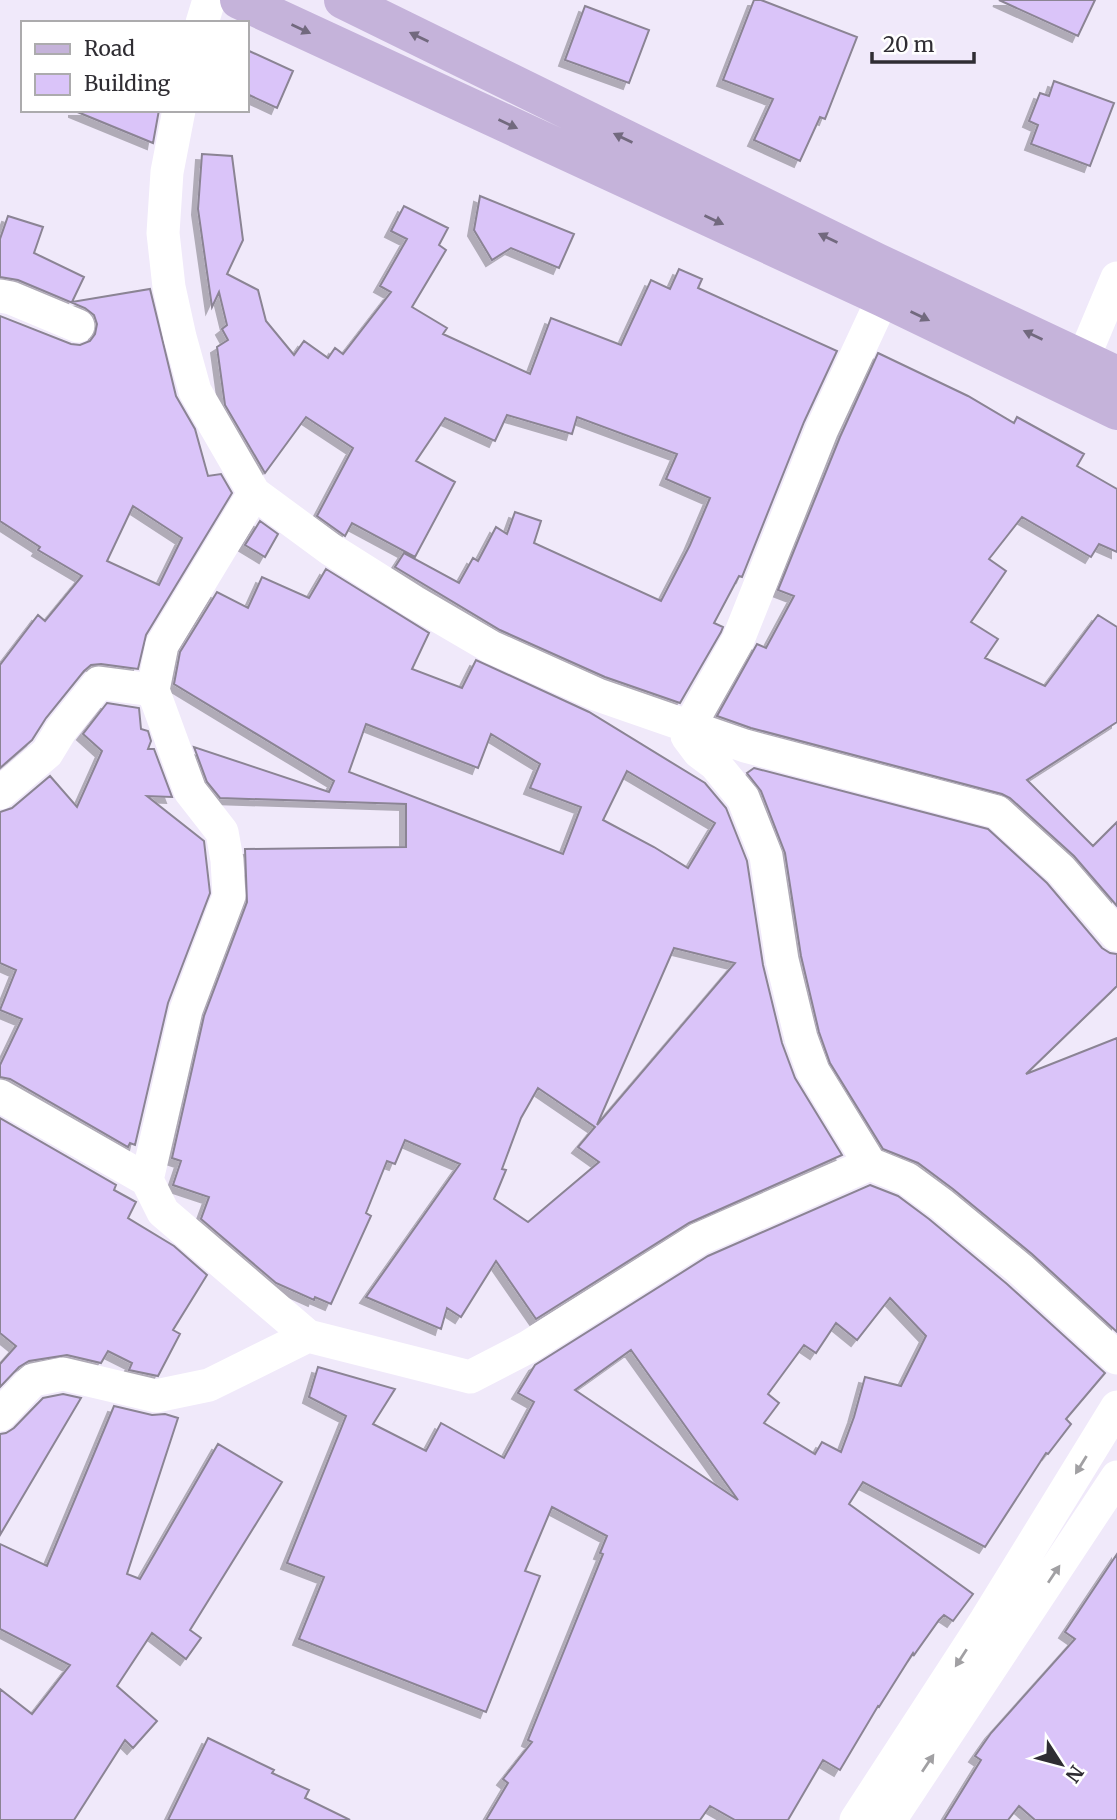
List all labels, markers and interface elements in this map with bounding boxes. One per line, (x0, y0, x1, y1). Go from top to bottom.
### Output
legend (21, 21, 248, 112)
scale bar (872, 21, 974, 65)
one-way arrow (291, 23, 311, 35)
text: 20 m (883, 31, 935, 58)
one-way arrow (409, 32, 429, 43)
text: Road (84, 35, 135, 62)
text: Building (84, 70, 171, 97)
one-way arrow (498, 118, 518, 130)
one-way arrow (613, 132, 633, 143)
one-way arrow (704, 214, 724, 226)
one-way arrow (818, 232, 838, 243)
one-way arrow (910, 310, 930, 322)
one-way arrow (1023, 329, 1043, 341)
one-way arrow (1075, 1455, 1088, 1475)
one-way arrow (1047, 1564, 1060, 1584)
one-way arrow (954, 1648, 967, 1668)
north arrow (1026, 1729, 1096, 1799)
one-way arrow (921, 1753, 934, 1773)
text: N (1061, 1761, 1089, 1787)

